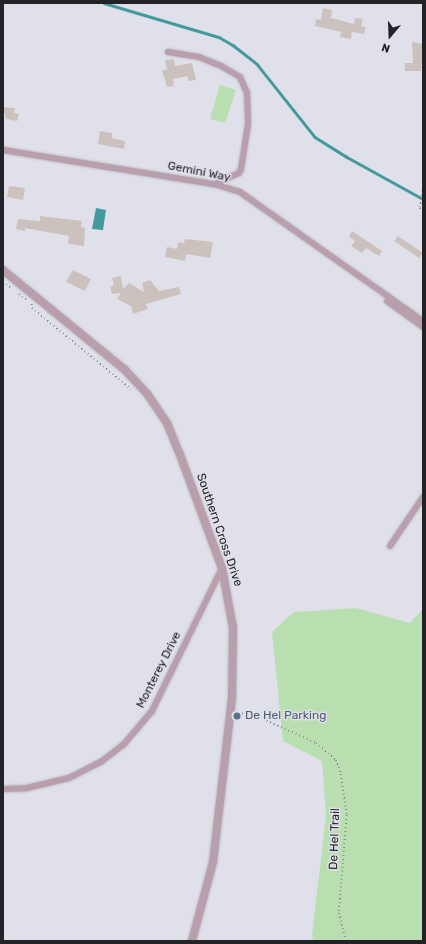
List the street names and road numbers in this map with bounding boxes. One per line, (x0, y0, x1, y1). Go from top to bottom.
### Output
street label: Gemini Way (166, 159, 232, 185)
street label: Southern Cross Drive (193, 472, 245, 588)
street label: Monterey Drive (133, 629, 185, 711)
street label: De Hel Trail (327, 808, 343, 870)

